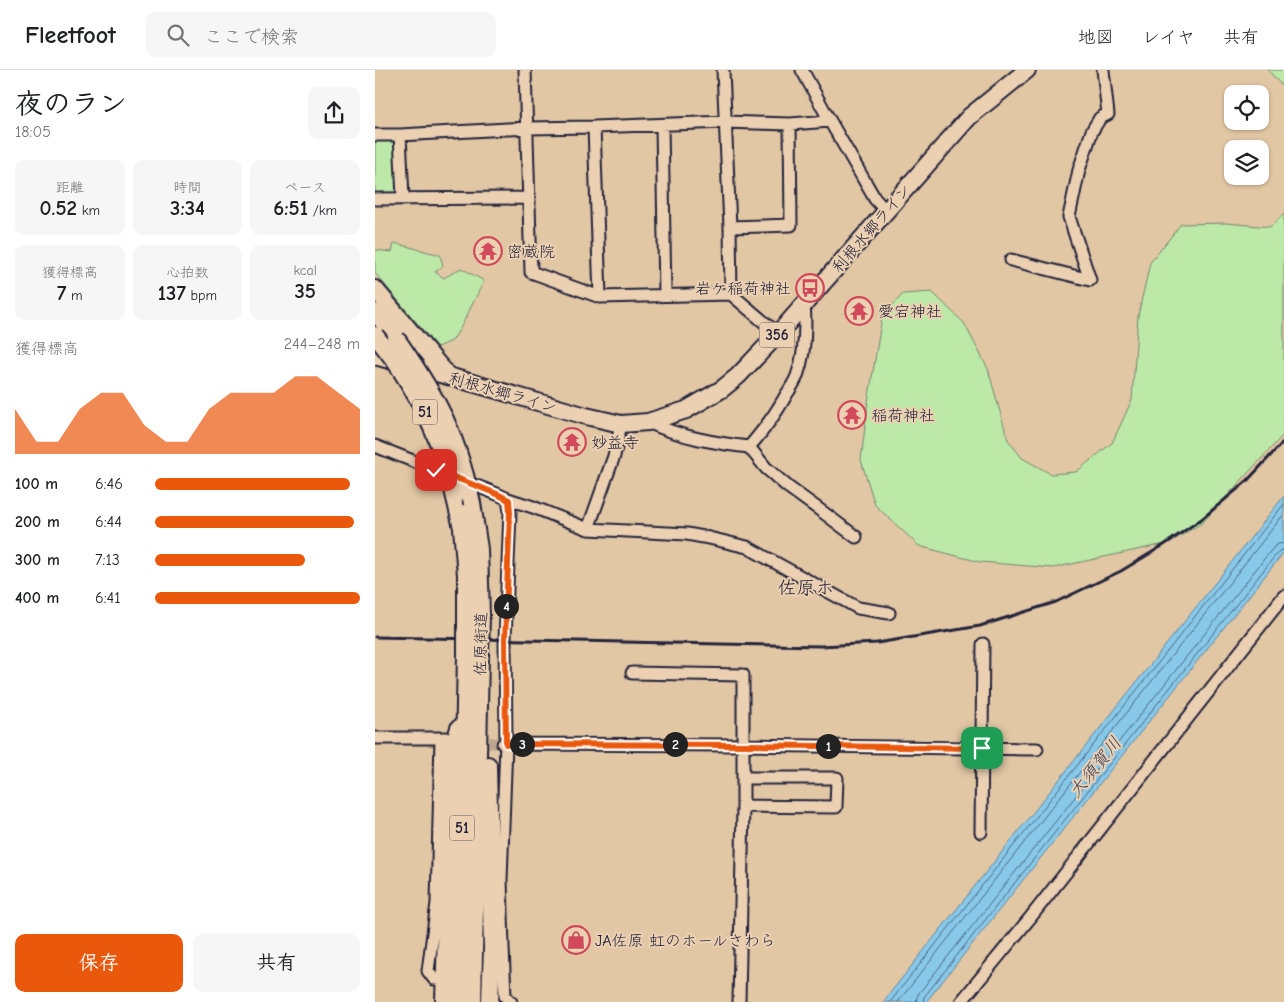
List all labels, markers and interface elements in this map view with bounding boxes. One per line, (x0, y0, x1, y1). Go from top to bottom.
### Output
search box (146, 12, 496, 57)
text: Fleetfoot (25, 21, 116, 49)
icon: search (164, 21, 192, 49)
text: ここで検索 (204, 26, 299, 48)
text: 地図 (1078, 27, 1114, 48)
text: レイヤ (1142, 27, 1195, 48)
text: 共有 (1223, 27, 1259, 48)
map controls (1224, 85, 1269, 185)
button: locate (1224, 85, 1269, 130)
button: share (308, 87, 360, 139)
text: 夜のラン (15, 88, 127, 120)
text: 18:05 (15, 123, 51, 141)
button: layers (1224, 140, 1269, 185)
text: 距離 (56, 179, 84, 196)
text: 時間 (173, 179, 201, 196)
text: ペース (285, 179, 326, 196)
street label: 利根水郷ライン (828, 181, 915, 277)
text: 0.52 (40, 196, 77, 220)
text: 3:34 (170, 196, 205, 220)
text: 6:51 (273, 196, 308, 220)
text: km (77, 202, 100, 219)
text: /km (308, 202, 337, 219)
temple icon: 密蔵院 (473, 236, 503, 266)
place label: 密蔵院 (507, 243, 555, 261)
text: kcal (293, 262, 317, 279)
text: 獲得標高 (42, 264, 98, 281)
text: 心拍数 (166, 264, 208, 281)
bus stop icon: 岩ケ稲荷神社 (795, 273, 825, 303)
text: 35 (294, 279, 316, 303)
place label: 岩ケ稲荷神社 (695, 280, 791, 298)
text: 7 (57, 281, 66, 305)
text: 137 (158, 281, 186, 305)
text: m (66, 287, 83, 304)
text: bpm (186, 287, 217, 304)
temple icon: 愛宕神社 (844, 296, 874, 326)
place label: 愛宕神社 (878, 303, 942, 321)
road number: 356 (759, 322, 795, 348)
text: 244–248 m (284, 335, 360, 353)
text: 獲得標高 (15, 340, 79, 358)
street label: 利根水郷ライン (447, 369, 559, 417)
road number: 51 (413, 400, 437, 424)
temple icon: 稲荷神社 (837, 400, 867, 430)
place label: 稲荷神社 (871, 407, 935, 425)
temple icon: 妙益寺 (557, 427, 587, 457)
place label: 妙益寺 (591, 434, 639, 452)
pin (415, 449, 457, 491)
icon: check (422, 456, 450, 484)
text: 100 m (15, 475, 58, 493)
text: 6:46 (95, 475, 123, 493)
text: 200 m (15, 513, 60, 531)
text: 6:44 (95, 513, 122, 531)
text: 300 m (15, 551, 60, 569)
text: 7:13 (95, 551, 120, 569)
district label: 佐原ホ (777, 577, 835, 599)
text: 400 m (15, 589, 59, 607)
text: 6:41 (95, 589, 121, 607)
pin: 4 (493, 594, 519, 618)
text: 4 (503, 598, 510, 615)
street label: 佐原街道 (471, 612, 491, 676)
pin (961, 727, 1003, 769)
pin: 3 (509, 732, 535, 756)
pin: 2 (663, 732, 687, 756)
water label: 大須賀川 (1065, 733, 1126, 802)
pin: 1 (815, 734, 841, 758)
icon: arrive (968, 734, 996, 762)
text: 3 (519, 736, 526, 753)
text: 2 (672, 736, 679, 753)
text: 1 (826, 738, 831, 755)
road number: 51 (449, 816, 475, 840)
shop icon: JA佐原 虹のホールさわら (561, 925, 591, 955)
place label: JA佐原 虹のホールさわら (595, 932, 776, 950)
button: 保存 (15, 934, 183, 992)
button: 共有 (193, 934, 360, 992)

